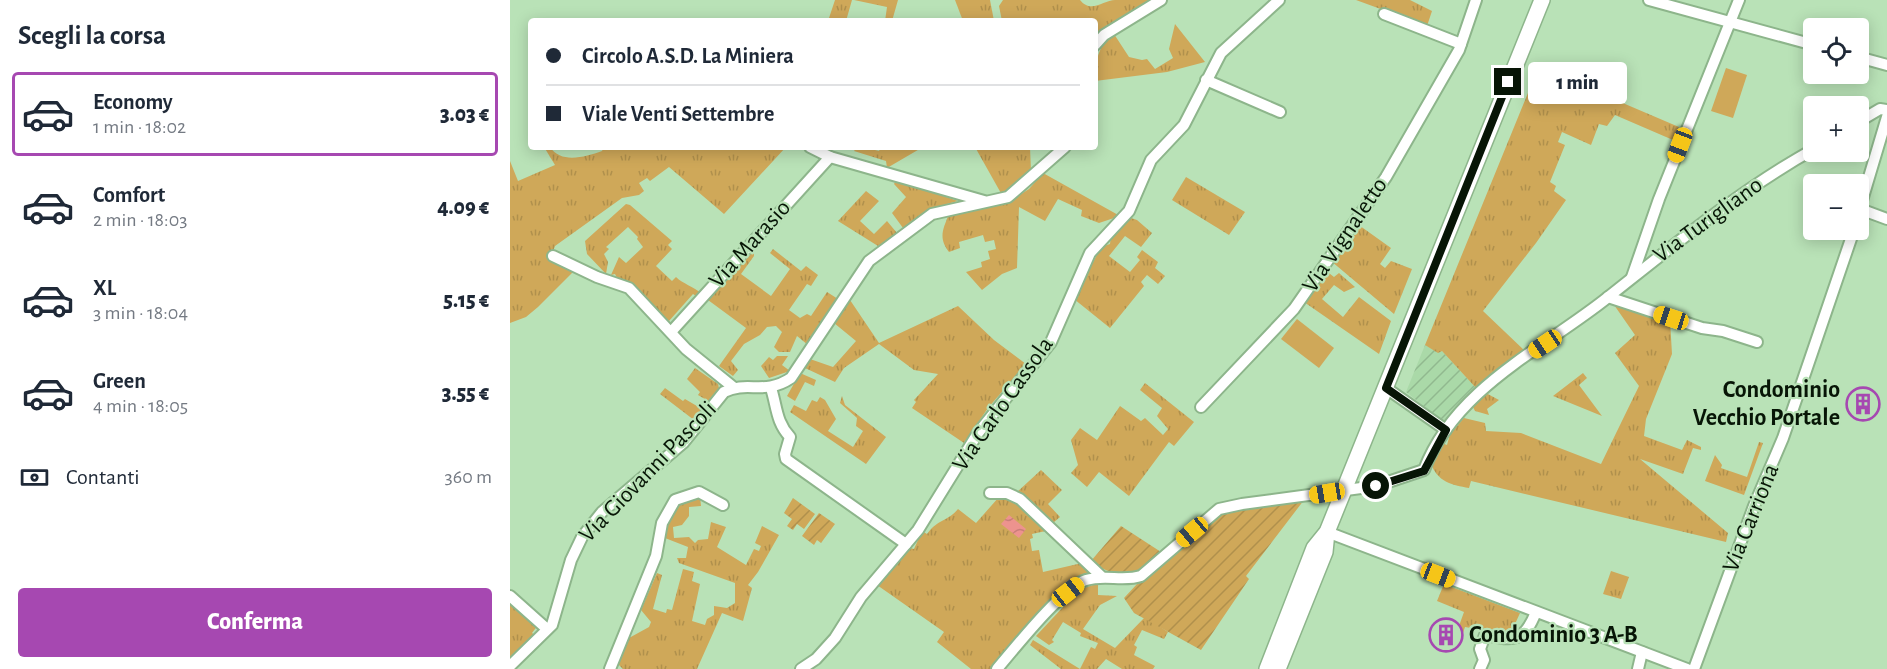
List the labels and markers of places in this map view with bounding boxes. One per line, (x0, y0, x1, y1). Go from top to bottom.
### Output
place label: Condominio Vecchio Portale (1693, 378, 1840, 430)
building icon: Condominio Vecchio Portale (1845, 386, 1881, 422)
building icon: Condominio 3 A-B (1428, 617, 1464, 653)
place label: Condominio 3 A-B (1469, 623, 1638, 647)

